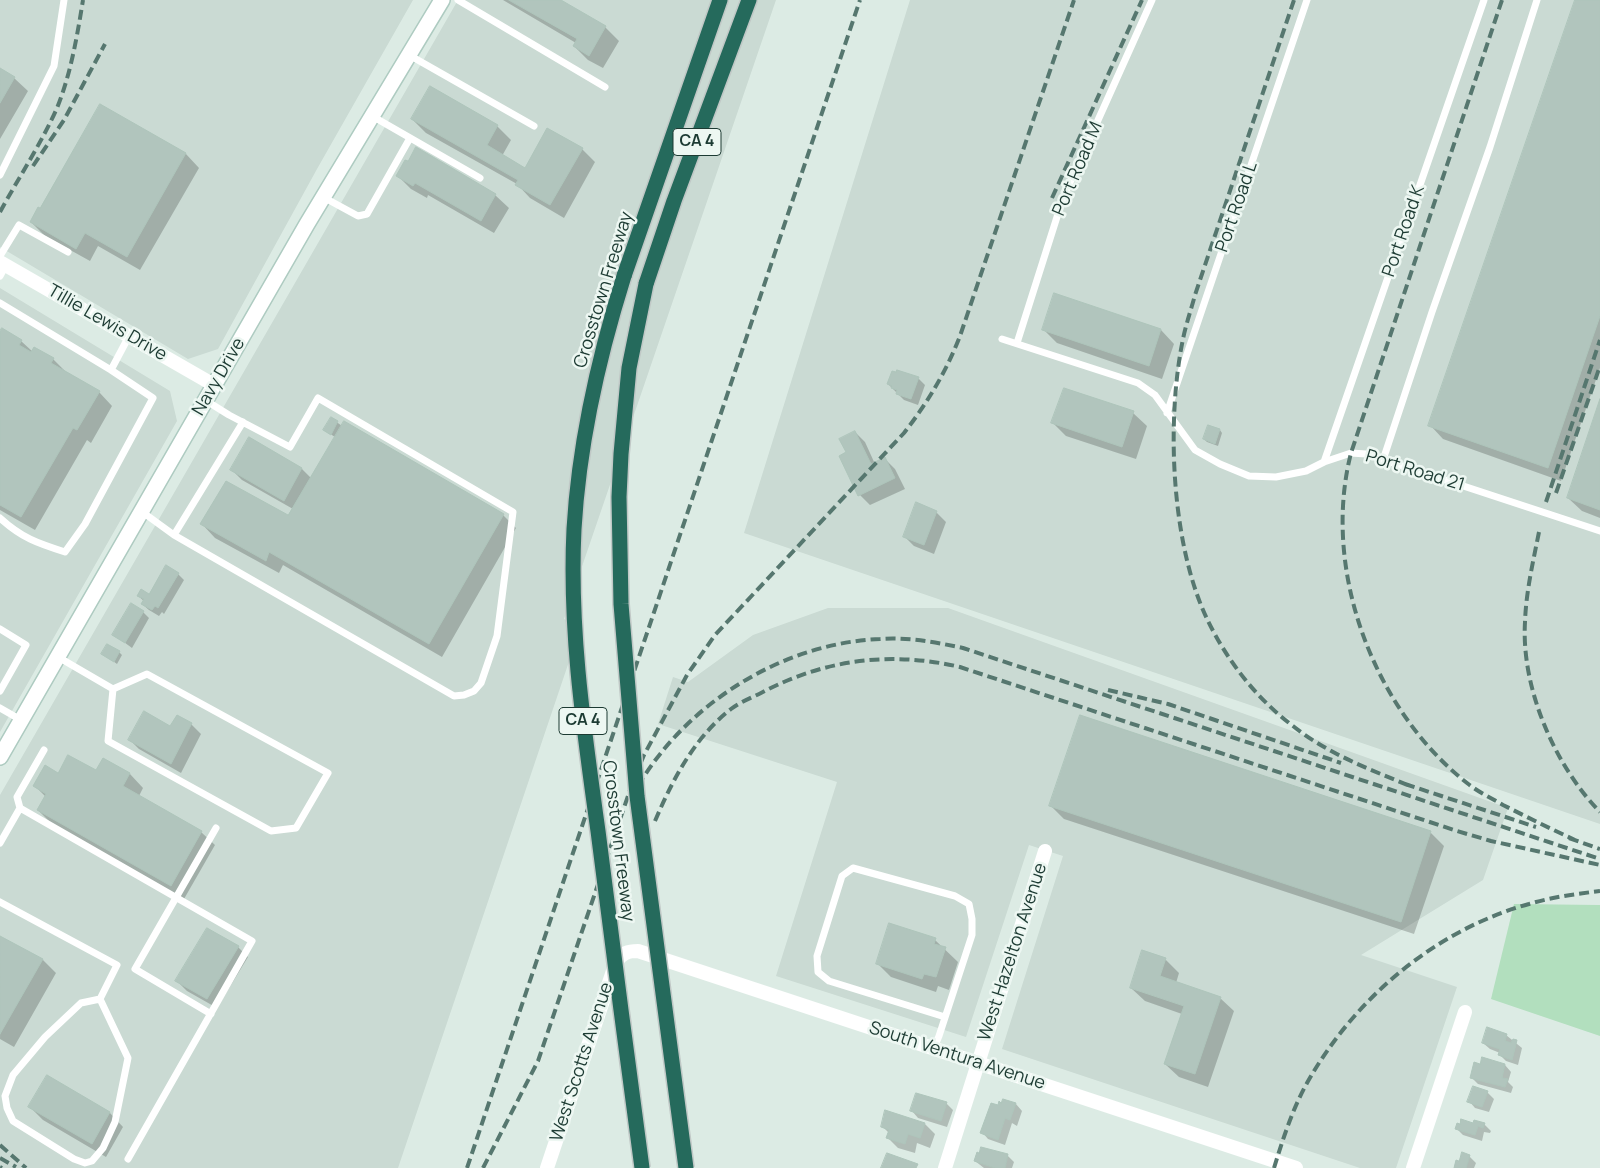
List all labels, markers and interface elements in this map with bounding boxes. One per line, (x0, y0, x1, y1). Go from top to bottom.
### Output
street label: Port Road M (1048, 119, 1108, 219)
road number: CA 4 (673, 128, 721, 156)
street label: Port Road L (1211, 159, 1263, 255)
street label: Port Road K (1378, 182, 1430, 280)
street label: Crosstown Freeway (570, 209, 638, 371)
street label: Tillie Lewis Drive (44, 280, 170, 366)
street label: Navy Drive (188, 334, 250, 420)
street label: Port Road 21 (1363, 446, 1467, 496)
road number: CA 4 (559, 708, 607, 734)
street label: Crosstown Freeway (597, 759, 639, 923)
street label: West Hazelton Avenue (974, 860, 1052, 1044)
street label: West Scotts Avenue (546, 980, 618, 1144)
street label: South Ventura Avenue (866, 1017, 1048, 1095)

